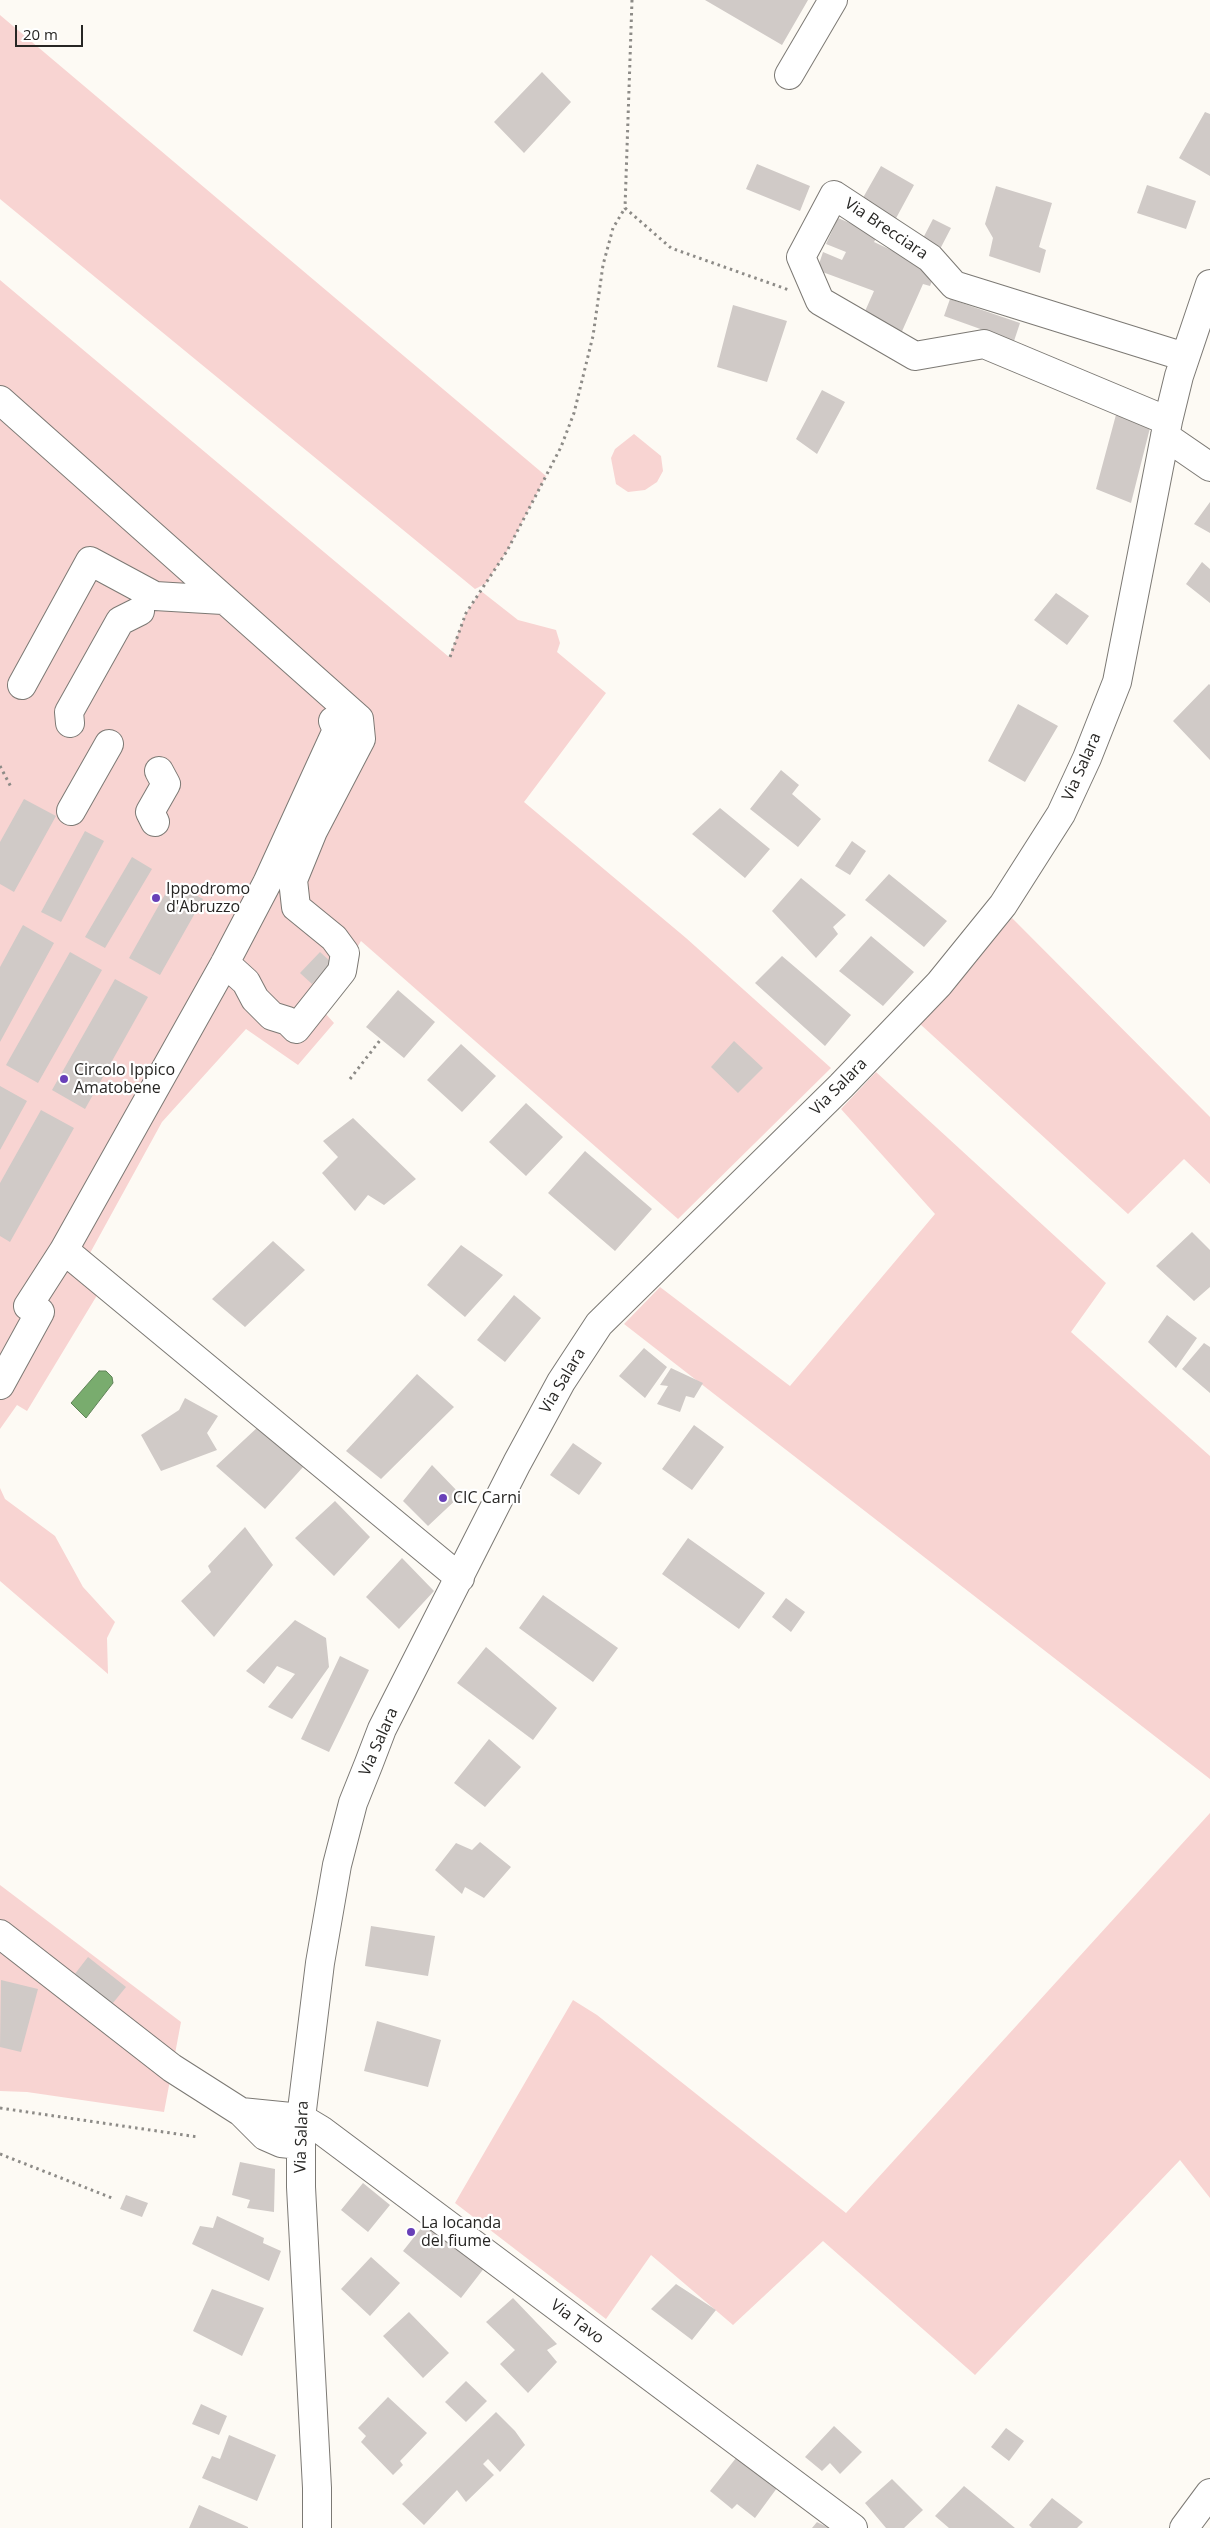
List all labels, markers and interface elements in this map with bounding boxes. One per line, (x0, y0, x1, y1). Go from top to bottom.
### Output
scale bar (18, 15, 85, 47)
text: 20 m (23, 24, 58, 44)
street label: Via Brecciara (841, 194, 931, 264)
street label: Via Salara (1058, 730, 1106, 804)
place label: Ippodromo d'Abruzzo (166, 879, 250, 917)
marker: Ippodromo d'Abruzzo (150, 892, 162, 904)
street label: Via Salara (807, 1055, 871, 1119)
place label: Circolo Ippico Amatobene (74, 1060, 175, 1098)
marker: Circolo Ippico Amatobene (58, 1073, 70, 1085)
street label: Via Salara (536, 1345, 590, 1417)
place label: CIC Carni (453, 1488, 521, 1508)
marker: CIC Carni (437, 1492, 449, 1504)
street label: Via Salara (355, 1705, 403, 1779)
street label: Via Salara (291, 2100, 313, 2174)
place label: La locanda del fiume (421, 2213, 501, 2251)
marker: La locanda del fiume (405, 2226, 417, 2238)
street label: Via Tavo (546, 2296, 608, 2348)

